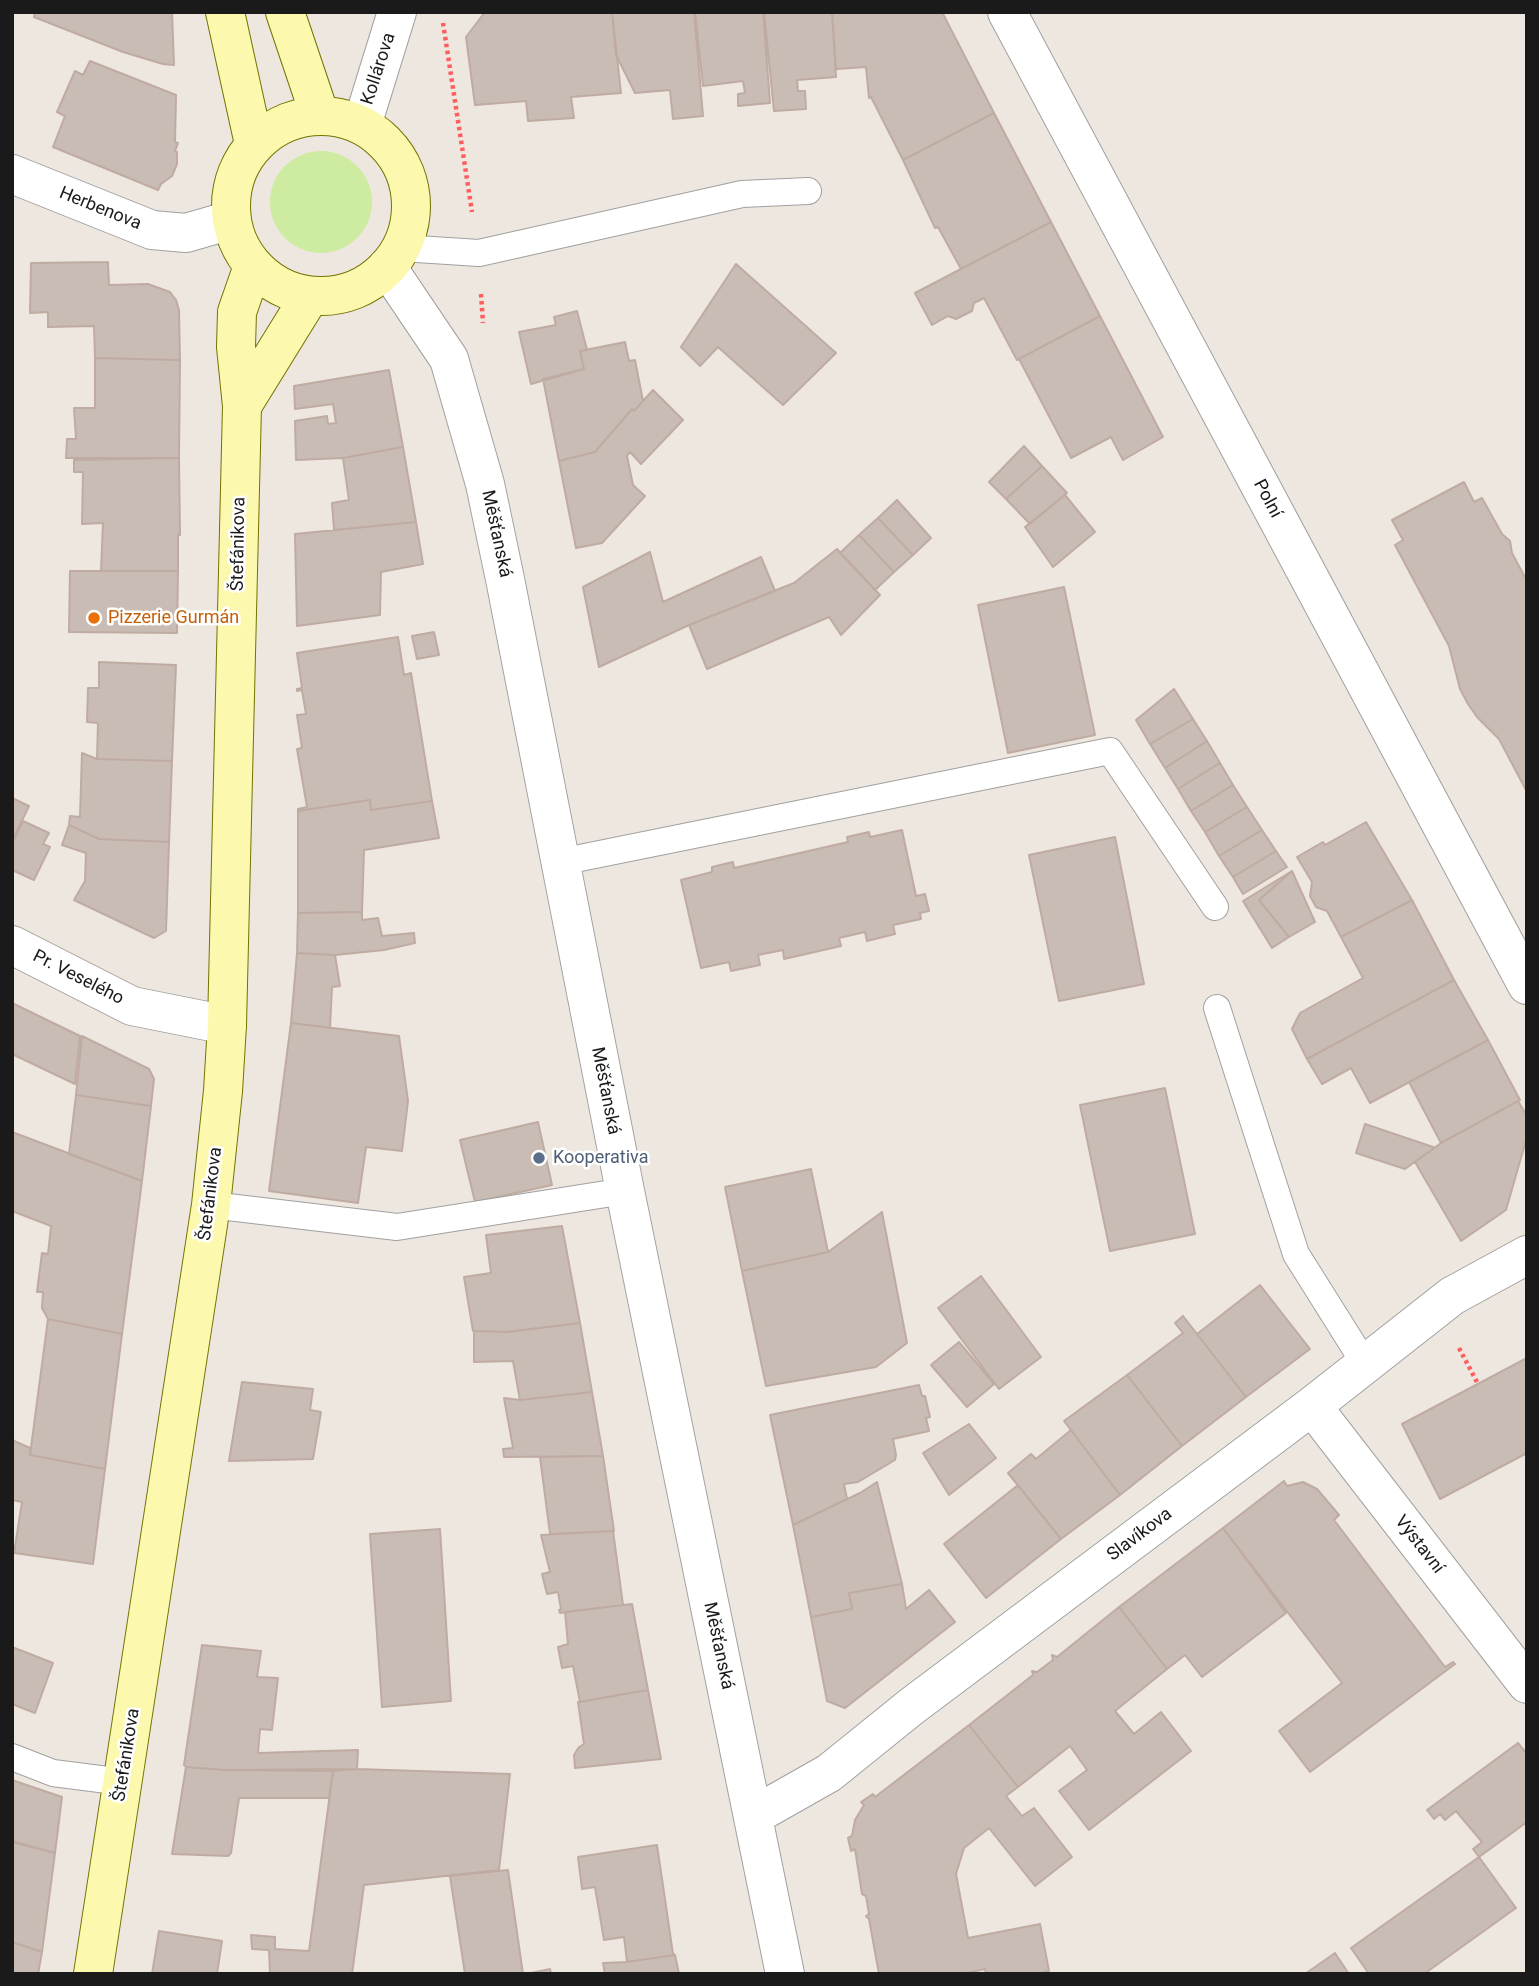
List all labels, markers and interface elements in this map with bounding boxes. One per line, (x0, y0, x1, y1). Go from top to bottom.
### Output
street label: Kollárova (357, 30, 401, 108)
street label: Herbenova (56, 183, 144, 235)
street label: Polní (1248, 476, 1286, 522)
street label: Měšťanská (476, 488, 516, 580)
street label: Štefánikova (227, 497, 251, 591)
place label: Pizzerie Gurmán (108, 607, 239, 629)
marker: Pizzerie Gurmán (86, 610, 102, 626)
street label: Pr. Veselého (29, 946, 127, 1010)
street label: Měšťanská (586, 1045, 624, 1137)
street label: Štefánikova (195, 1146, 227, 1242)
place label: Kooperativa (553, 1147, 648, 1169)
marker: Kooperativa (531, 1150, 547, 1166)
street label: Slavíkova (1103, 1504, 1177, 1566)
street label: Výstavní (1390, 1512, 1448, 1578)
street label: Měšťanská (698, 1600, 738, 1692)
street label: Štefánikova (109, 1707, 145, 1803)

